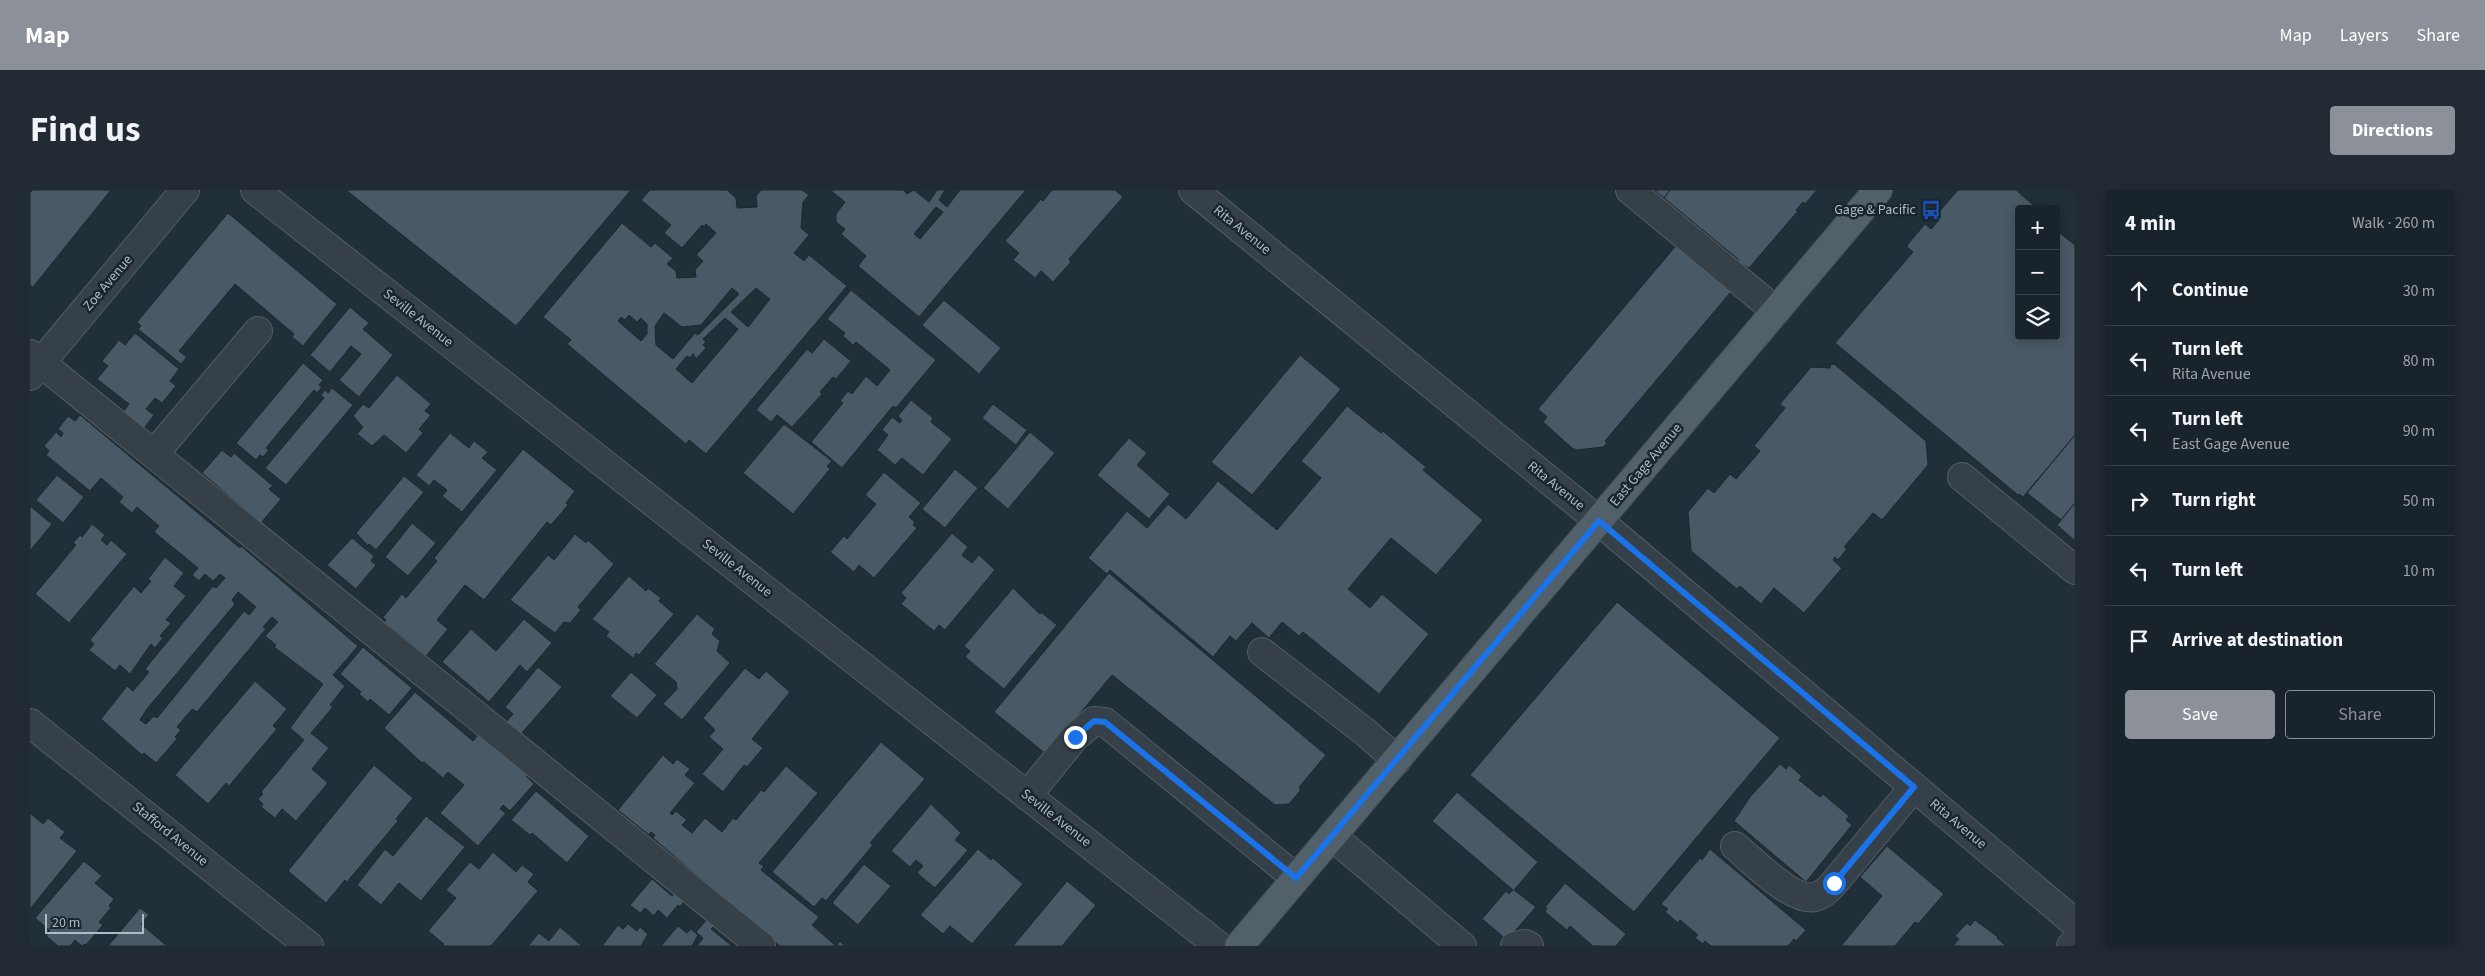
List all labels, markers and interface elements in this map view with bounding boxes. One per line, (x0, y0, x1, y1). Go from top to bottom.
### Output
text: Map (25, 18, 70, 53)
text: Map (2280, 23, 2312, 48)
text: Layers (2340, 23, 2389, 48)
text: Share (2417, 23, 2460, 48)
text: Find us (30, 105, 140, 155)
button: Directions (2330, 106, 2455, 155)
bus stop icon: Gage & Pacific (1920, 199, 1942, 221)
place label: Gage & Pacific (1834, 200, 1917, 220)
street label: Rita Avenue (1209, 201, 1275, 259)
map controls (2015, 205, 2060, 340)
button: + (2015, 205, 2060, 250)
text: 4 min (2125, 208, 2176, 238)
text: Walk · 260 m (2352, 212, 2435, 234)
button: − (2015, 250, 2060, 295)
street label: Zoe Avenue (79, 251, 137, 315)
icon: ahead (2125, 277, 2153, 305)
text: Continue (2172, 277, 2249, 304)
text: 30 m (2403, 280, 2435, 302)
street label: Seville Avenue (379, 284, 457, 352)
button: layers (2015, 295, 2060, 340)
text: Turn left (2172, 336, 2243, 363)
icon: left (2125, 347, 2153, 375)
text: 80 m (2403, 350, 2435, 372)
text: Rita Avenue (2172, 363, 2251, 385)
text: Turn left (2172, 406, 2243, 433)
icon: left (2125, 417, 2153, 445)
street label: East Gage Avenue (1605, 419, 1687, 511)
text: 90 m (2403, 420, 2435, 442)
text: East Gage Avenue (2172, 433, 2290, 455)
street label: Rita Avenue (1523, 457, 1589, 515)
icon: right (2125, 487, 2153, 515)
text: Turn right (2172, 487, 2256, 514)
text: 50 m (2403, 490, 2435, 512)
street label: Seville Avenue (698, 534, 776, 602)
icon: left (2125, 557, 2153, 585)
text: Turn left (2172, 557, 2243, 584)
text: 10 m (2403, 560, 2435, 582)
icon: arrive (2125, 627, 2153, 655)
text: Arrive at destination (2172, 627, 2343, 654)
button: Save (2125, 690, 2275, 739)
button: Share (2285, 690, 2435, 739)
route end (1064, 726, 1087, 749)
street label: Seville Avenue (1017, 784, 1095, 852)
street label: Rita Avenue (1925, 794, 1991, 854)
street label: Stafford Avenue (128, 797, 212, 871)
route start (1823, 872, 1846, 895)
scale bar (45, 911, 144, 934)
text: 20 m (52, 913, 80, 933)

